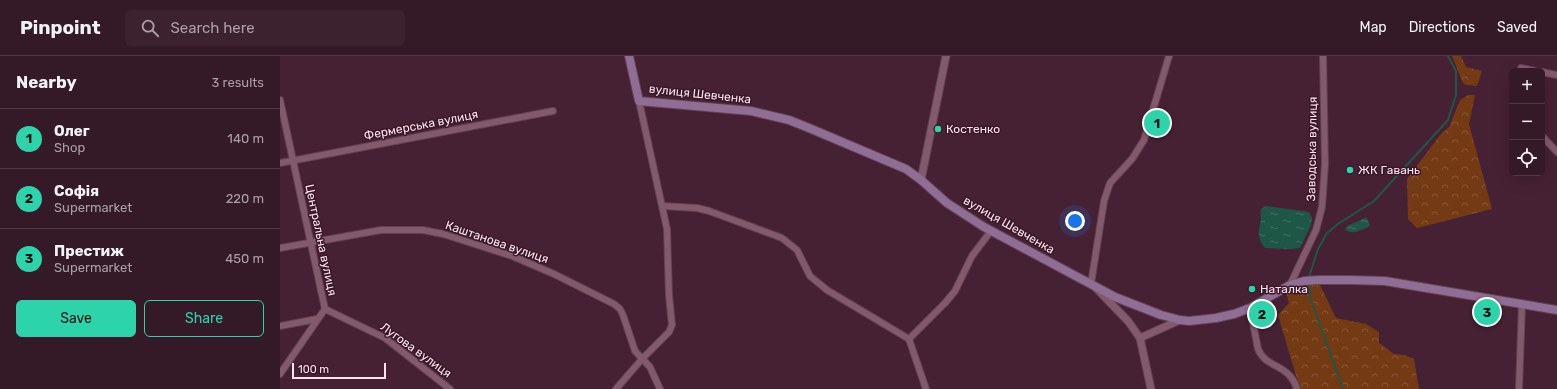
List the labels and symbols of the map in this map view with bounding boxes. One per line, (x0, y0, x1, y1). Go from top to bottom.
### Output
street label: вулиця Шевченка (648, 82, 752, 106)
street label: Заводська вулиця (1304, 97, 1320, 201)
street label: Фермерська вулиця (363, 107, 479, 143)
pin: 1 (1144, 108, 1170, 138)
place label: Костенко (946, 122, 1000, 136)
marker: Костенко (933, 124, 943, 134)
place label: ЖК Гавань (1358, 163, 1420, 177)
marker: ЖК Гавань (1345, 165, 1355, 175)
street label: Центральна вулиця (302, 183, 340, 297)
street label: вулиця Шевченка (961, 193, 1057, 257)
your location (1065, 211, 1085, 231)
street label: Каштанова вулиця (444, 218, 550, 266)
place label: Наталка (1260, 282, 1308, 296)
marker: Наталка (1247, 284, 1257, 294)
pin: 3 (1474, 297, 1500, 327)
pin: 2 (1249, 299, 1275, 329)
street label: Лугова вулиця (378, 320, 454, 380)
scale bar (292, 361, 386, 380)

